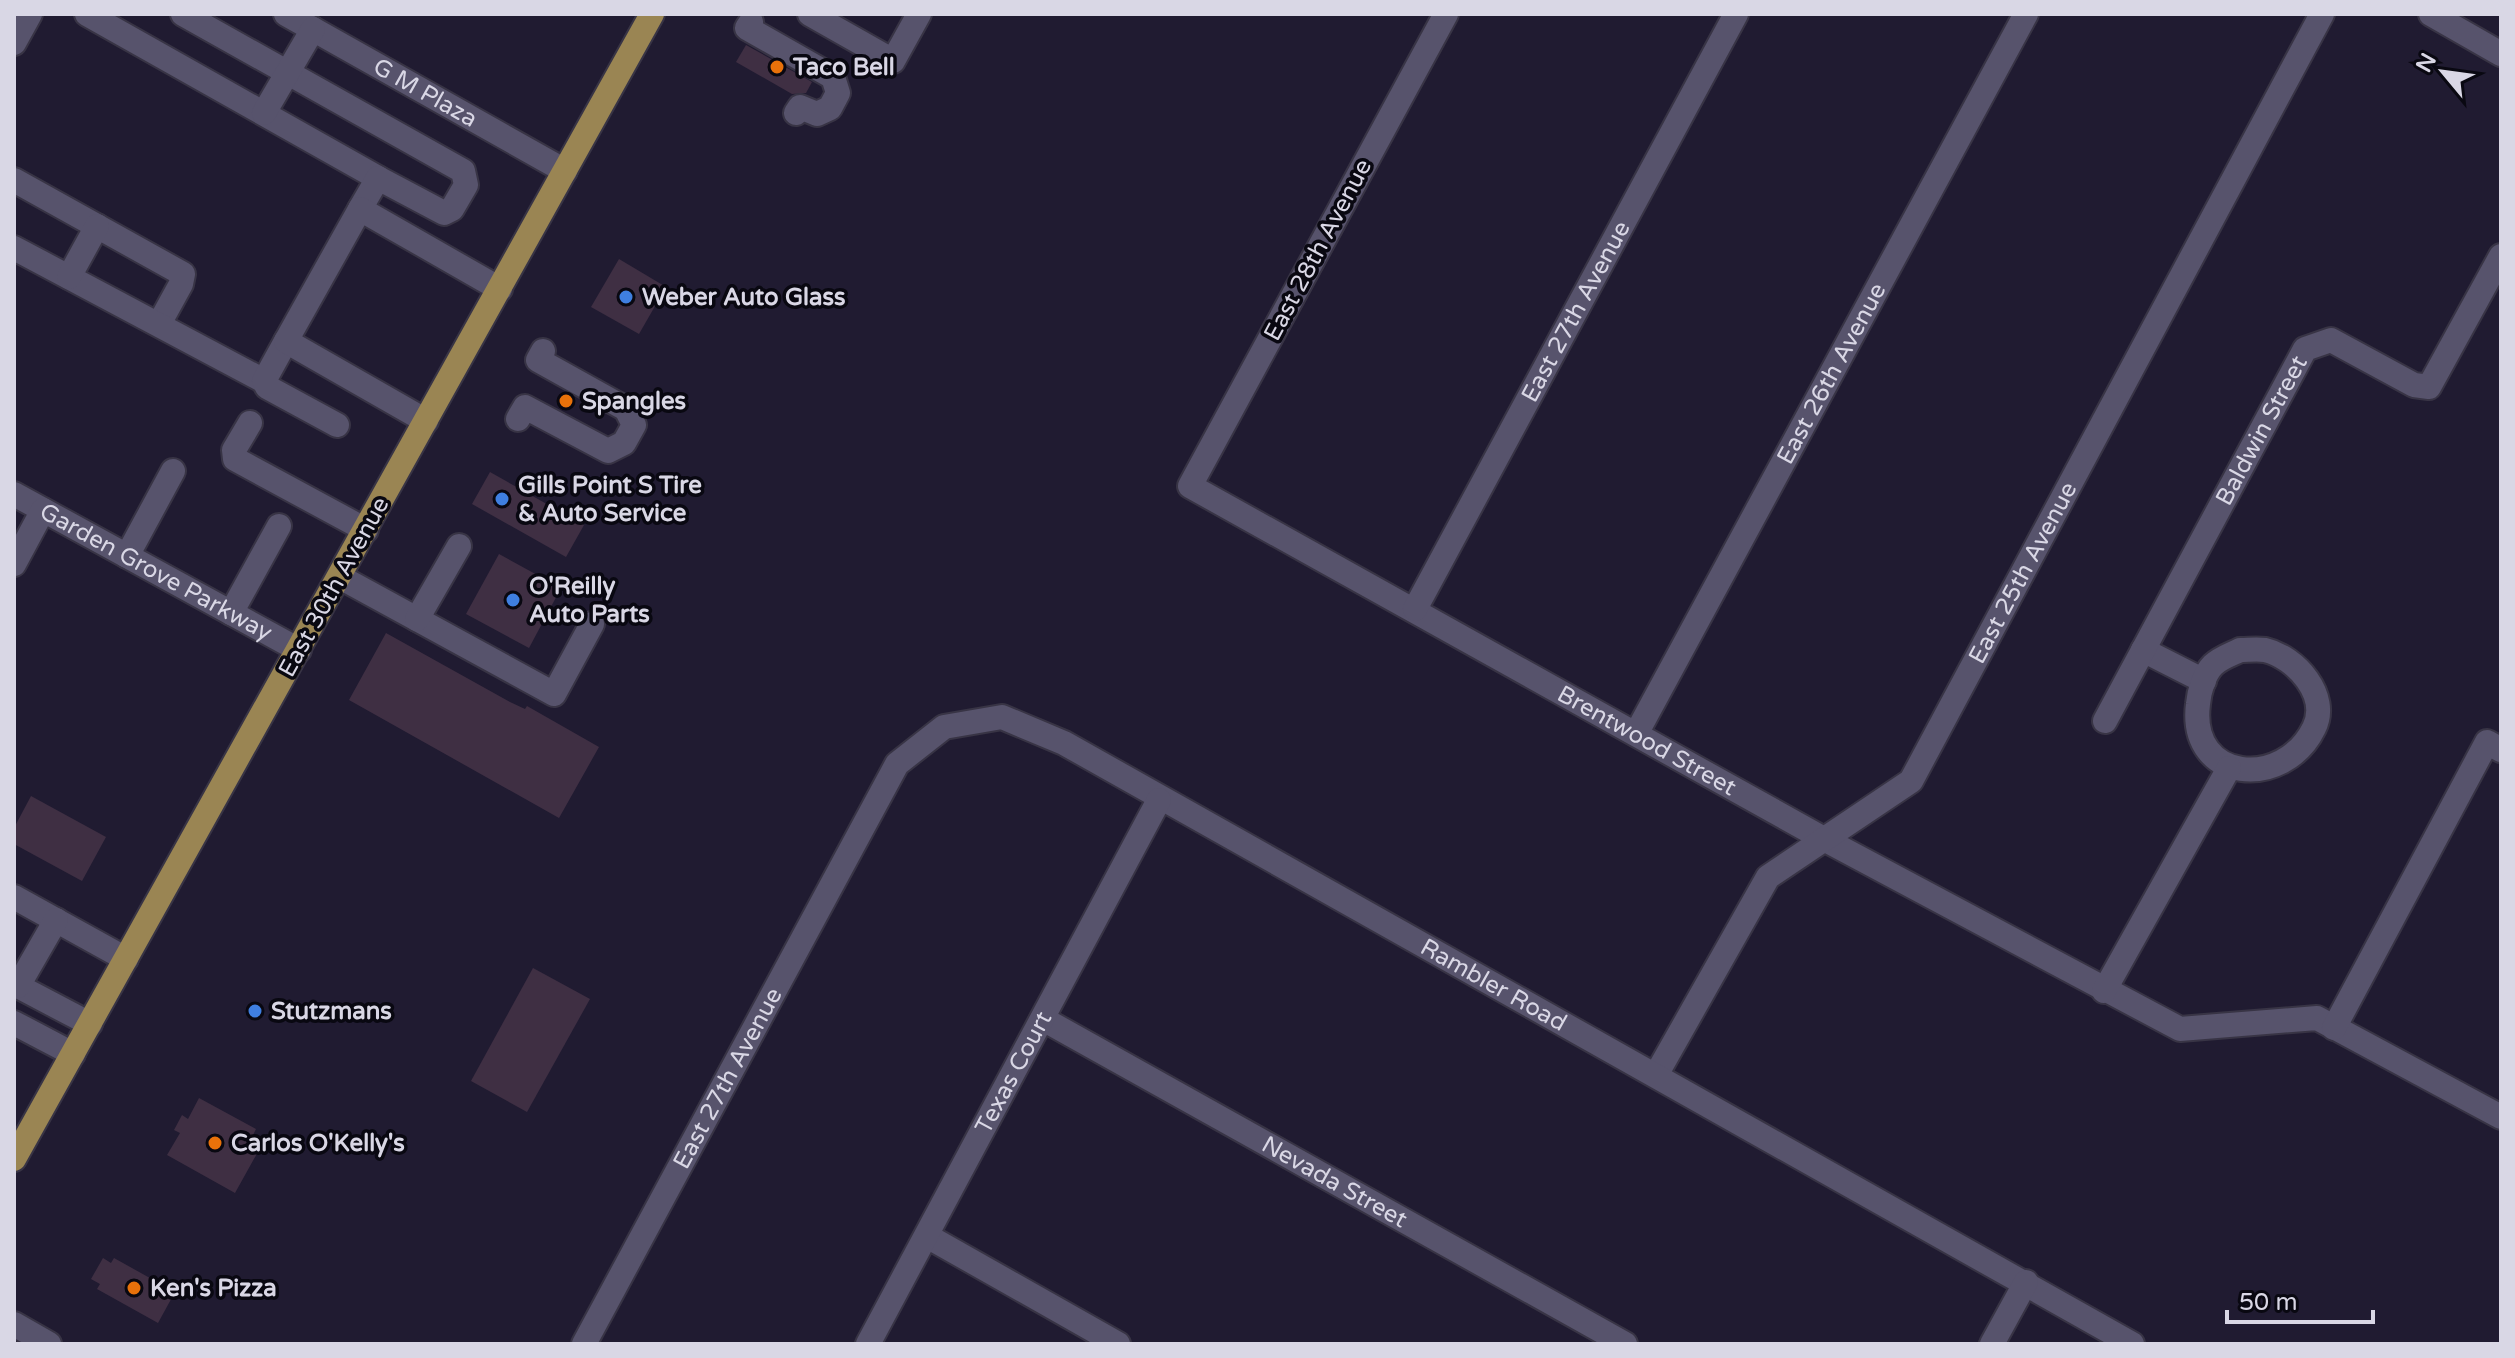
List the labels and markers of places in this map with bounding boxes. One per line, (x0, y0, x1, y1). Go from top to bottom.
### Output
place label: Taco Bell (792, 53, 895, 82)
marker: Taco Bell (768, 58, 786, 76)
place label: Weber Auto Glass (642, 283, 846, 312)
marker: Weber Auto Glass (617, 288, 635, 306)
place label: Spangles (582, 387, 686, 416)
marker: Spangles (557, 392, 575, 410)
place label: Gills Point S Tire & Auto Service (518, 471, 702, 528)
marker: Gills Point S Tire & Auto Service (493, 490, 511, 508)
place label: O'Reilly Auto Parts (529, 572, 650, 629)
marker: O'Reilly Auto Parts (504, 591, 522, 609)
place label: Stutzmans (271, 997, 392, 1026)
marker: Stutzmans (246, 1002, 264, 1020)
place label: Carlos O'Kelly's (231, 1129, 405, 1158)
marker: Carlos O'Kelly's (206, 1134, 224, 1152)
place label: Ken's Pizza (150, 1274, 277, 1303)
marker: Ken's Pizza (125, 1279, 143, 1297)

